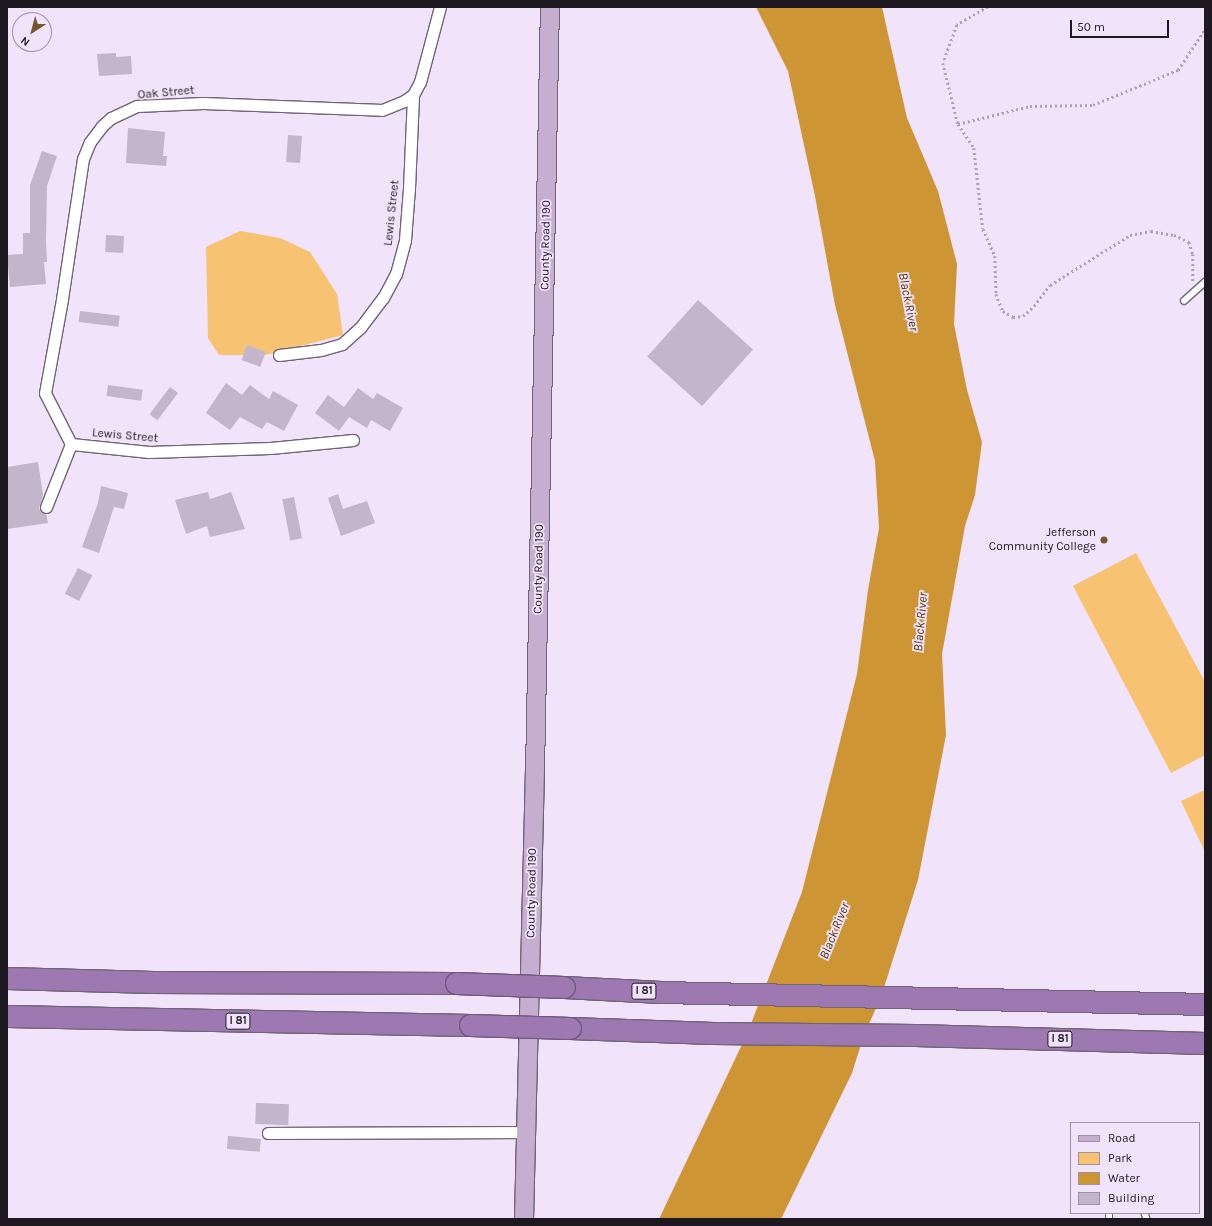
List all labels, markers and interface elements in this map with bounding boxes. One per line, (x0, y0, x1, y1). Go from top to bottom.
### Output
north arrow (12, 12, 52, 52)
scale bar (1072, 12, 1171, 38)
text: 50 m (1077, 20, 1105, 34)
text: N (18, 34, 32, 49)
street label: Oak Street (137, 83, 195, 103)
street label: Lewis Street (381, 179, 403, 247)
street label: County Road 190 (538, 200, 554, 290)
water label: Black River (895, 271, 921, 333)
street label: Lewis Street (91, 426, 159, 446)
street label: County Road 190 (531, 524, 547, 614)
place label: Jefferson Community College (989, 526, 1096, 554)
marker: Jefferson Community College (1099, 535, 1109, 545)
water label: Black River (911, 592, 931, 652)
street label: County Road 190 (524, 848, 540, 938)
water label: Black River (817, 900, 853, 962)
road number: I 81 (631, 982, 657, 1000)
road number: I 81 (225, 1012, 251, 1030)
road number: I 81 (1047, 1030, 1073, 1048)
legend (1070, 1122, 1200, 1214)
text: Road (1108, 1131, 1136, 1145)
text: Park (1108, 1151, 1132, 1165)
text: Water (1108, 1171, 1140, 1185)
text: Building (1108, 1191, 1154, 1205)

